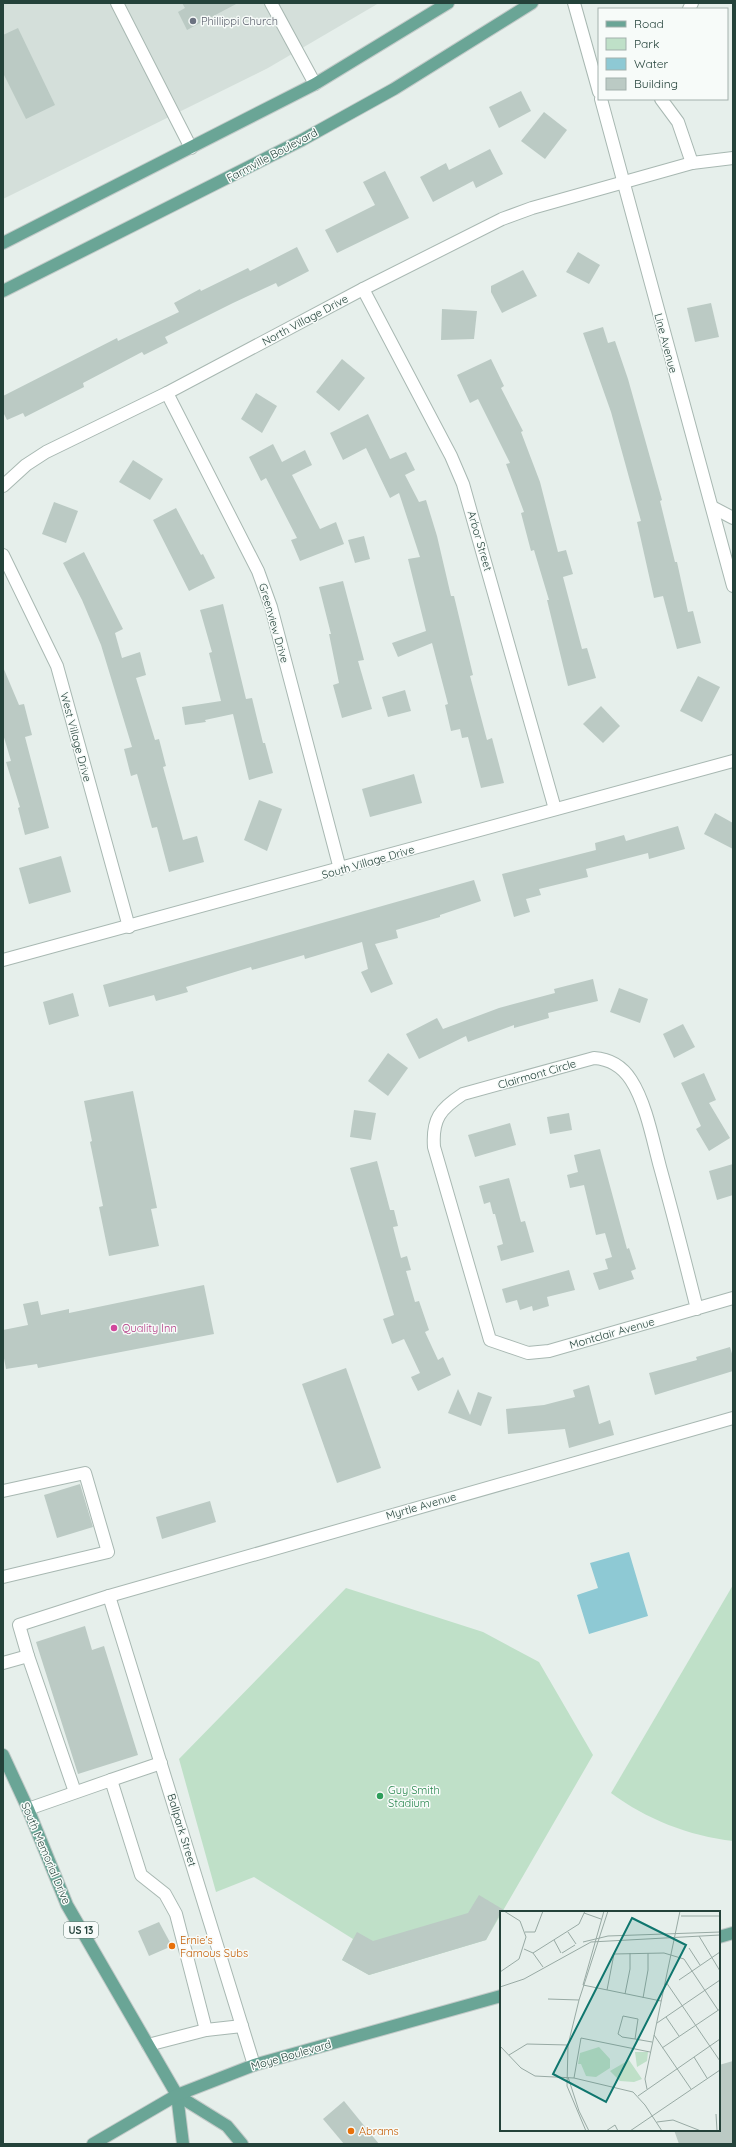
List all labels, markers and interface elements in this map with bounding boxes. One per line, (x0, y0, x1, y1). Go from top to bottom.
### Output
legend (598, 8, 728, 100)
place label: Phillippi Church (201, 14, 278, 28)
marker: Phillippi Church (188, 16, 198, 26)
text: Road (634, 16, 664, 31)
text: Park (634, 36, 659, 51)
text: Water (634, 56, 669, 71)
text: Building (634, 76, 678, 91)
street label: Farmville Boulevard (224, 125, 320, 185)
street label: North Village Drive (260, 291, 350, 349)
street label: Line Avenue (651, 312, 681, 374)
street label: Arbor Street (465, 509, 495, 573)
street label: Greenview Drive (256, 581, 292, 665)
street label: West Village Drive (57, 691, 95, 783)
street label: South Village Drive (320, 842, 416, 882)
street label: Clairmont Circle (496, 1056, 578, 1092)
street label: Montclair Avenue (568, 1314, 656, 1352)
place label: Quality Inn (122, 1321, 177, 1335)
marker: Quality Inn (109, 1323, 119, 1333)
street label: Myrtle Avenue (384, 1489, 458, 1523)
place label: Guy Smith Stadium (388, 1783, 440, 1810)
marker: Guy Smith Stadium (375, 1791, 385, 1801)
street label: Ballpark Street (164, 1792, 200, 1868)
street label: South Memorial Drive (18, 1800, 74, 1906)
inset map (500, 1911, 720, 2131)
road number: US 13 (64, 1922, 98, 1938)
place label: Ernie’s Famous Subs (180, 1933, 248, 1960)
marker: Ernie’s Famous Subs (167, 1941, 177, 1951)
street label: Moye Boulevard (249, 2037, 333, 2073)
place label: Abrams (359, 2124, 399, 2138)
marker: Abrams (346, 2126, 356, 2136)

